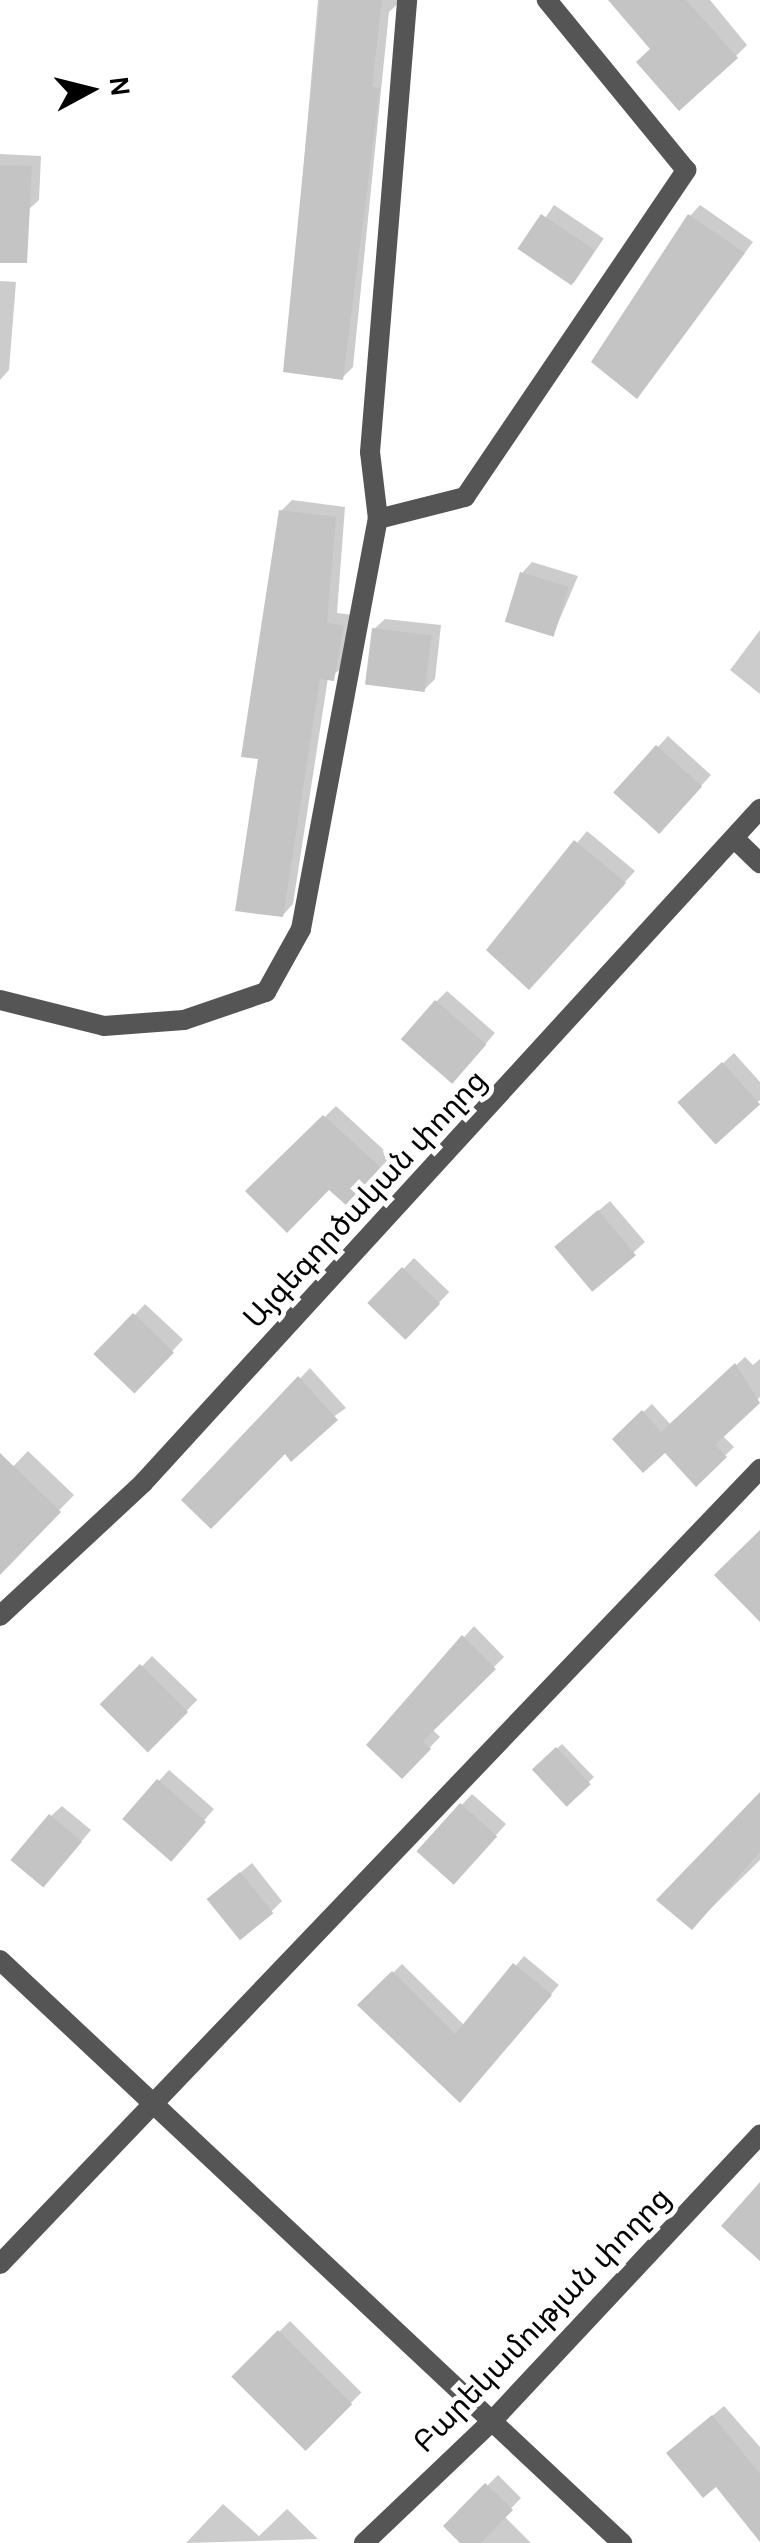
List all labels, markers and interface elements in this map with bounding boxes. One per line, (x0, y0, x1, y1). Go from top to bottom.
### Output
north arrow (40, 40, 140, 140)
text: N (103, 74, 138, 98)
street label: Այգեգործական փողոց (236, 1062, 494, 1336)
street label: Բարեկամության փողոց (406, 2180, 678, 2460)

